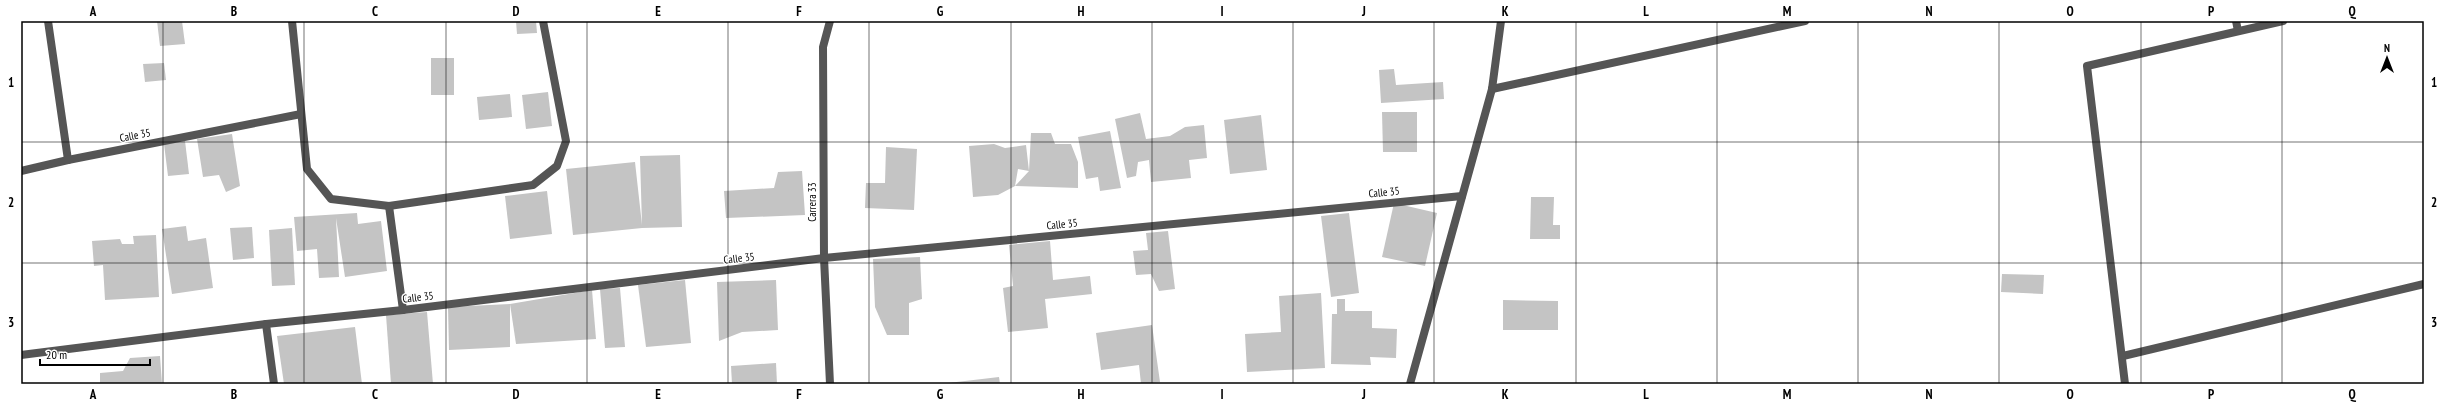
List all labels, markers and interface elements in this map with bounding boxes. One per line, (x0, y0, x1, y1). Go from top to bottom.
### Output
text: A (89, 3, 97, 20)
text: B (231, 3, 237, 20)
text: C (372, 3, 378, 20)
text: D (513, 3, 520, 20)
text: E (655, 3, 661, 20)
text: F (796, 3, 802, 20)
text: G (937, 3, 944, 20)
text: H (1078, 3, 1085, 20)
text: I (1220, 3, 1224, 20)
text: J (1361, 3, 1366, 20)
text: K (1502, 3, 1509, 20)
text: L (1643, 3, 1649, 20)
text: M (1783, 3, 1792, 20)
text: N (1925, 3, 1933, 20)
text: O (2066, 3, 2074, 20)
text: P (2208, 3, 2214, 20)
text: Q (2348, 3, 2356, 20)
north arrow (2367, 38, 2407, 78)
text: N (2384, 41, 2390, 55)
text: 1 (8, 74, 14, 91)
text: 1 (2431, 74, 2437, 91)
street label: Calle 35 (118, 125, 152, 145)
street label: Carrera 33 (805, 182, 819, 222)
street label: Calle 35 (1368, 183, 1400, 201)
text: 2 (8, 194, 14, 211)
text: 2 (2431, 194, 2437, 211)
street label: Calle 35 (1046, 215, 1078, 233)
street label: Calle 35 (723, 249, 755, 267)
street label: Calle 35 (402, 288, 434, 306)
text: 3 (8, 314, 14, 331)
text: 3 (2431, 314, 2437, 331)
scale bar (40, 341, 150, 367)
text: 20 m (46, 347, 67, 362)
text: A (89, 386, 97, 403)
text: B (231, 386, 237, 403)
text: C (372, 386, 378, 403)
text: D (513, 386, 520, 403)
text: E (655, 386, 661, 403)
text: F (796, 386, 802, 403)
text: G (937, 386, 944, 403)
text: H (1078, 386, 1085, 403)
text: I (1220, 386, 1224, 403)
text: J (1361, 386, 1366, 403)
text: K (1502, 386, 1509, 403)
text: L (1643, 386, 1649, 403)
text: M (1783, 386, 1792, 403)
text: N (1925, 386, 1933, 403)
text: O (2066, 386, 2074, 403)
text: P (2208, 386, 2214, 403)
text: Q (2348, 386, 2356, 403)

